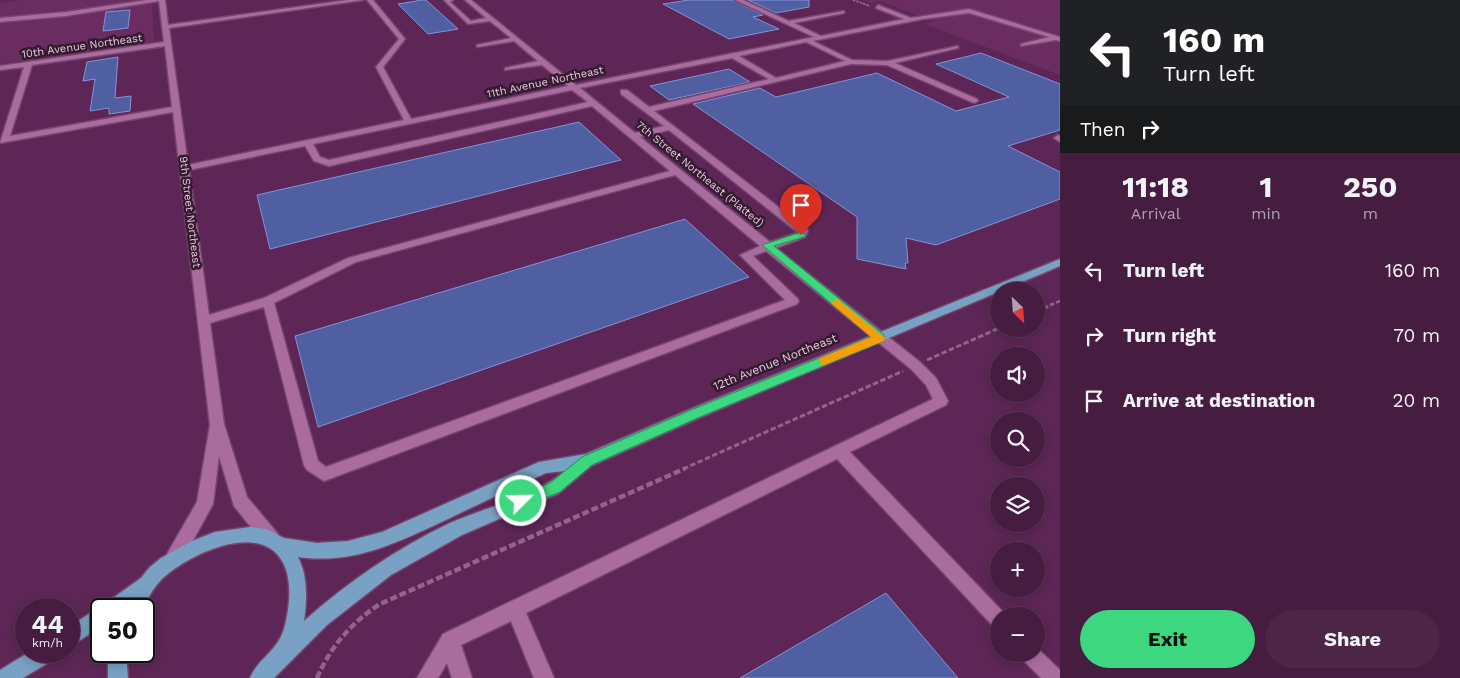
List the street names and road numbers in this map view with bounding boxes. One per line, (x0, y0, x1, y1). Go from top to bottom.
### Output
street label: 10th Avenue Northeast (21, 31, 144, 61)
street label: 11th Avenue Northeast (485, 63, 605, 101)
street label: 7th Street Northeast (Platted) (634, 118, 767, 230)
street label: 9th Street Northeast (177, 156, 203, 269)
street label: 12th Avenue Northeast (711, 331, 839, 393)

